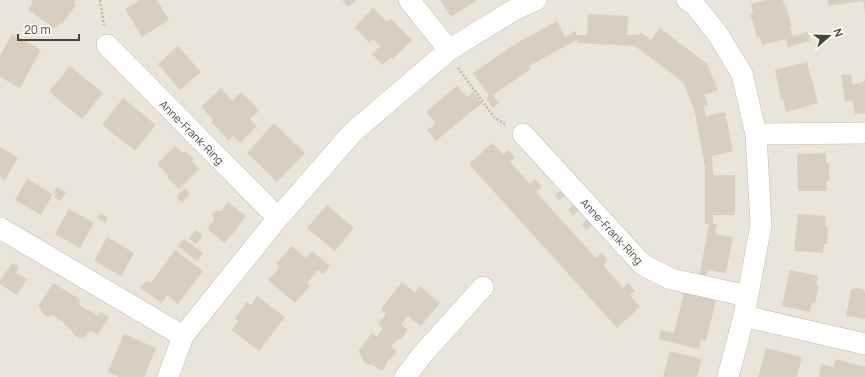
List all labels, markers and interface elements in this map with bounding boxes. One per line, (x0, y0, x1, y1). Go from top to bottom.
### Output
scale bar (18, 16, 79, 42)
north arrow (809, 16, 849, 56)
text: 20 m (24, 21, 51, 38)
text: N (830, 26, 847, 39)
street label: Anne-Frank-Ring (157, 97, 227, 167)
street label: Anne-Frank-Ring (577, 195, 647, 267)

